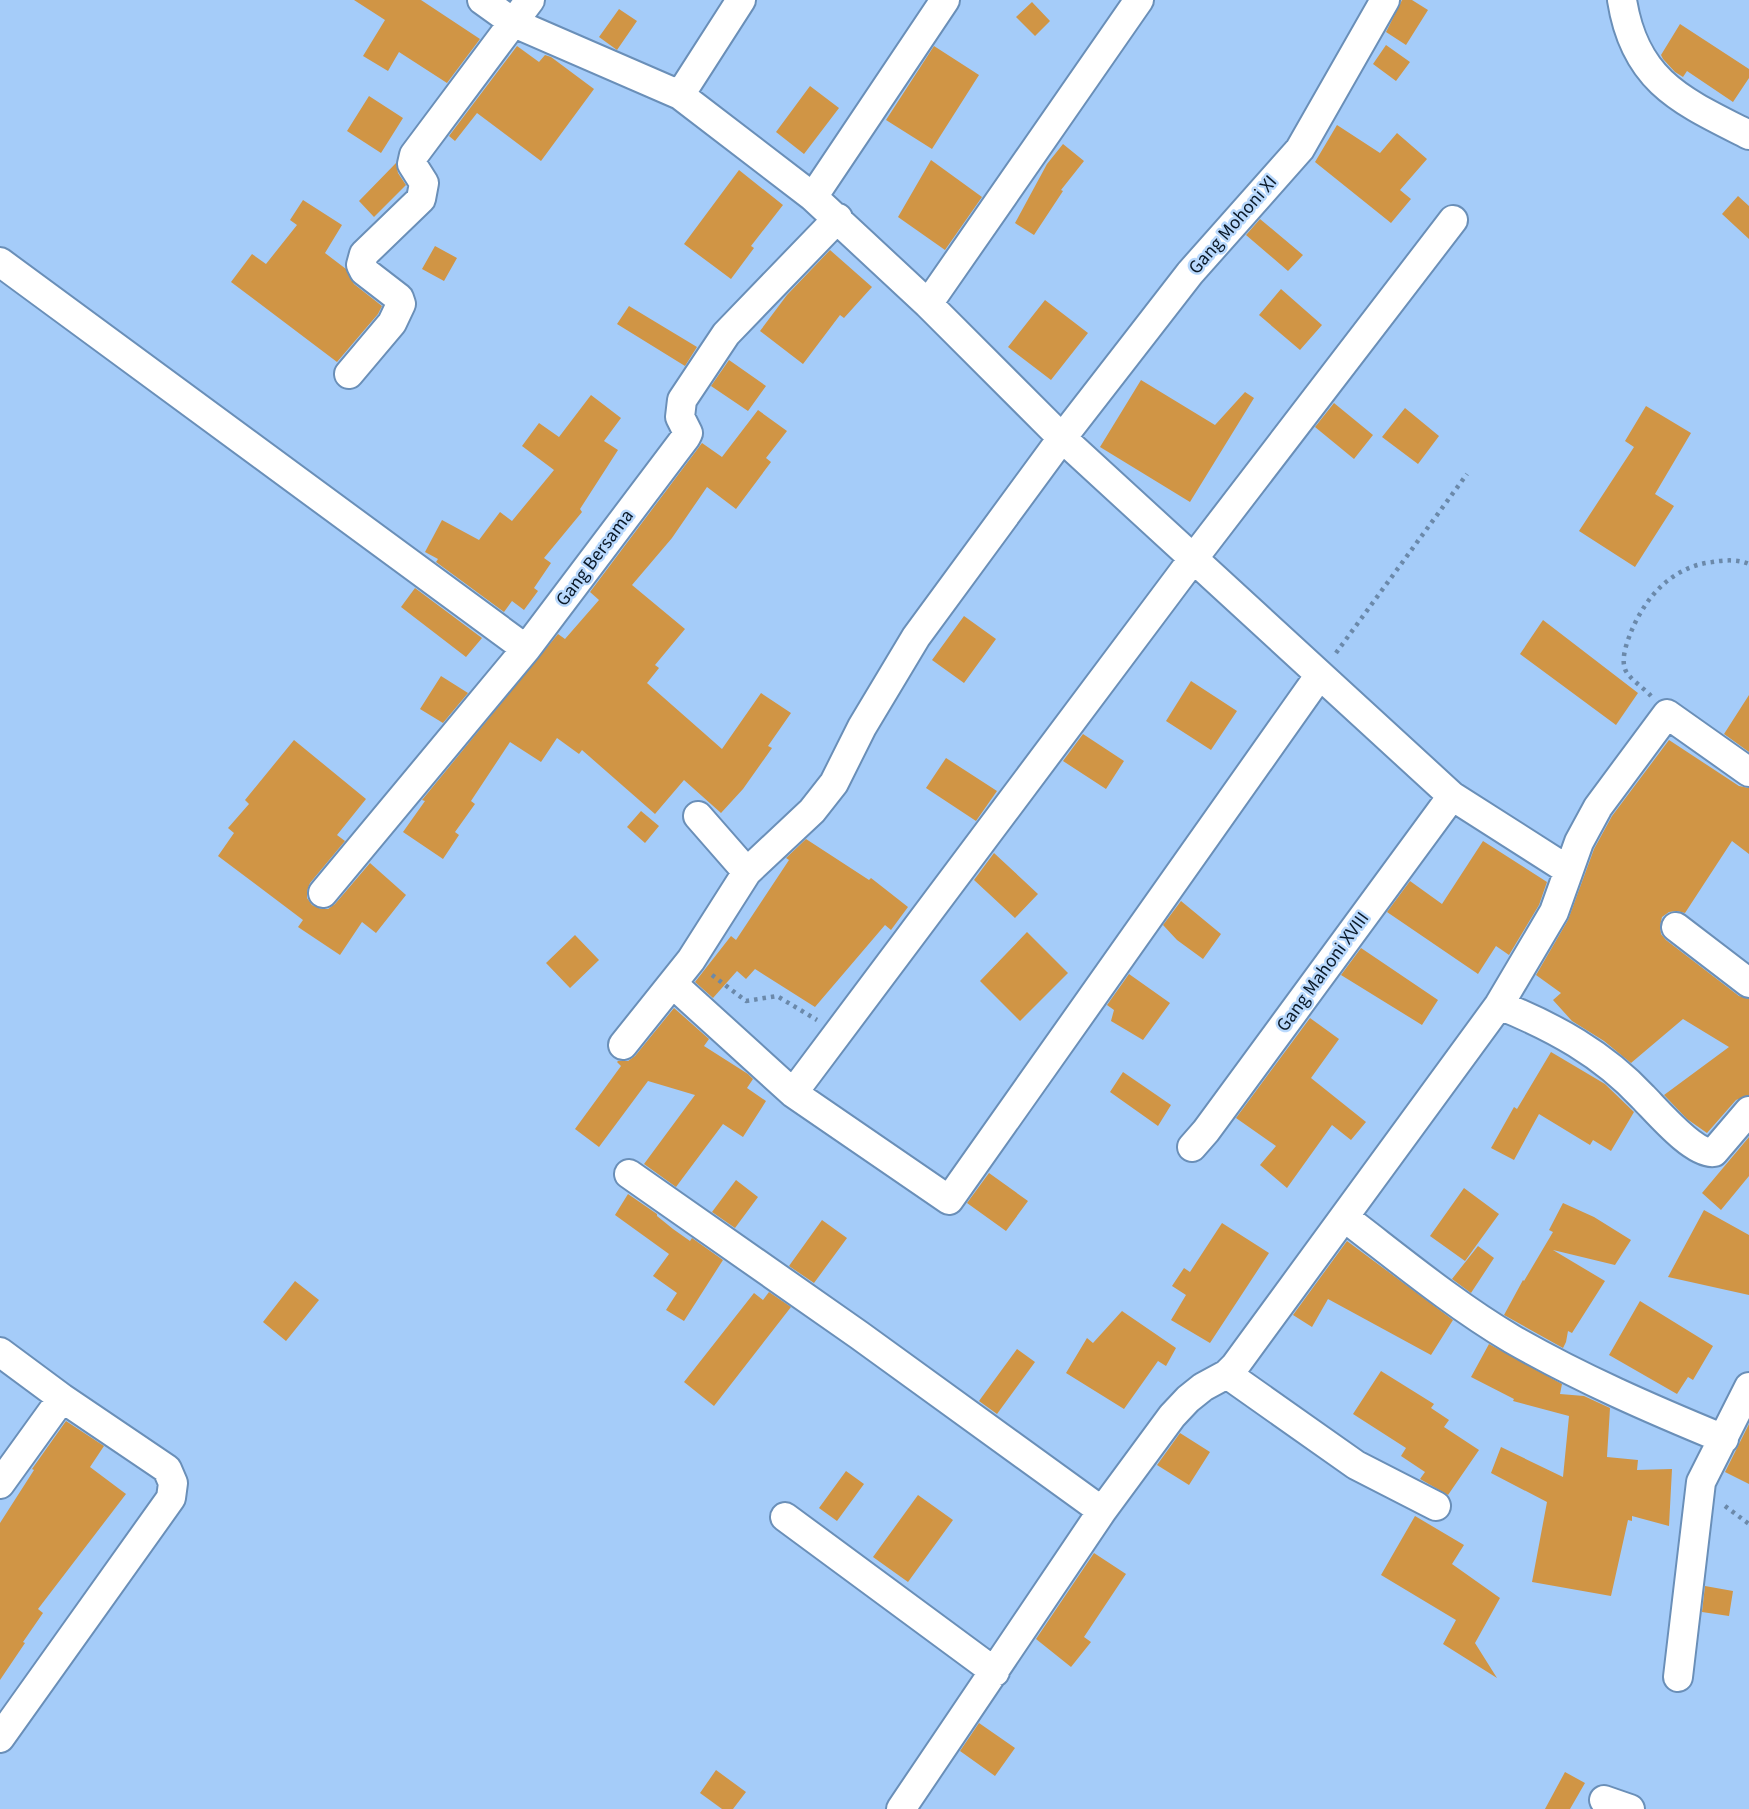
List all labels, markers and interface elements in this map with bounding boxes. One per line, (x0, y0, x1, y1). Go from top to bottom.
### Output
street label: Gang Mohoni XI (1182, 170, 1284, 280)
street label: Gang Bersama (550, 504, 640, 612)
street label: Gang Mahoni XVIII (1270, 906, 1376, 1038)

